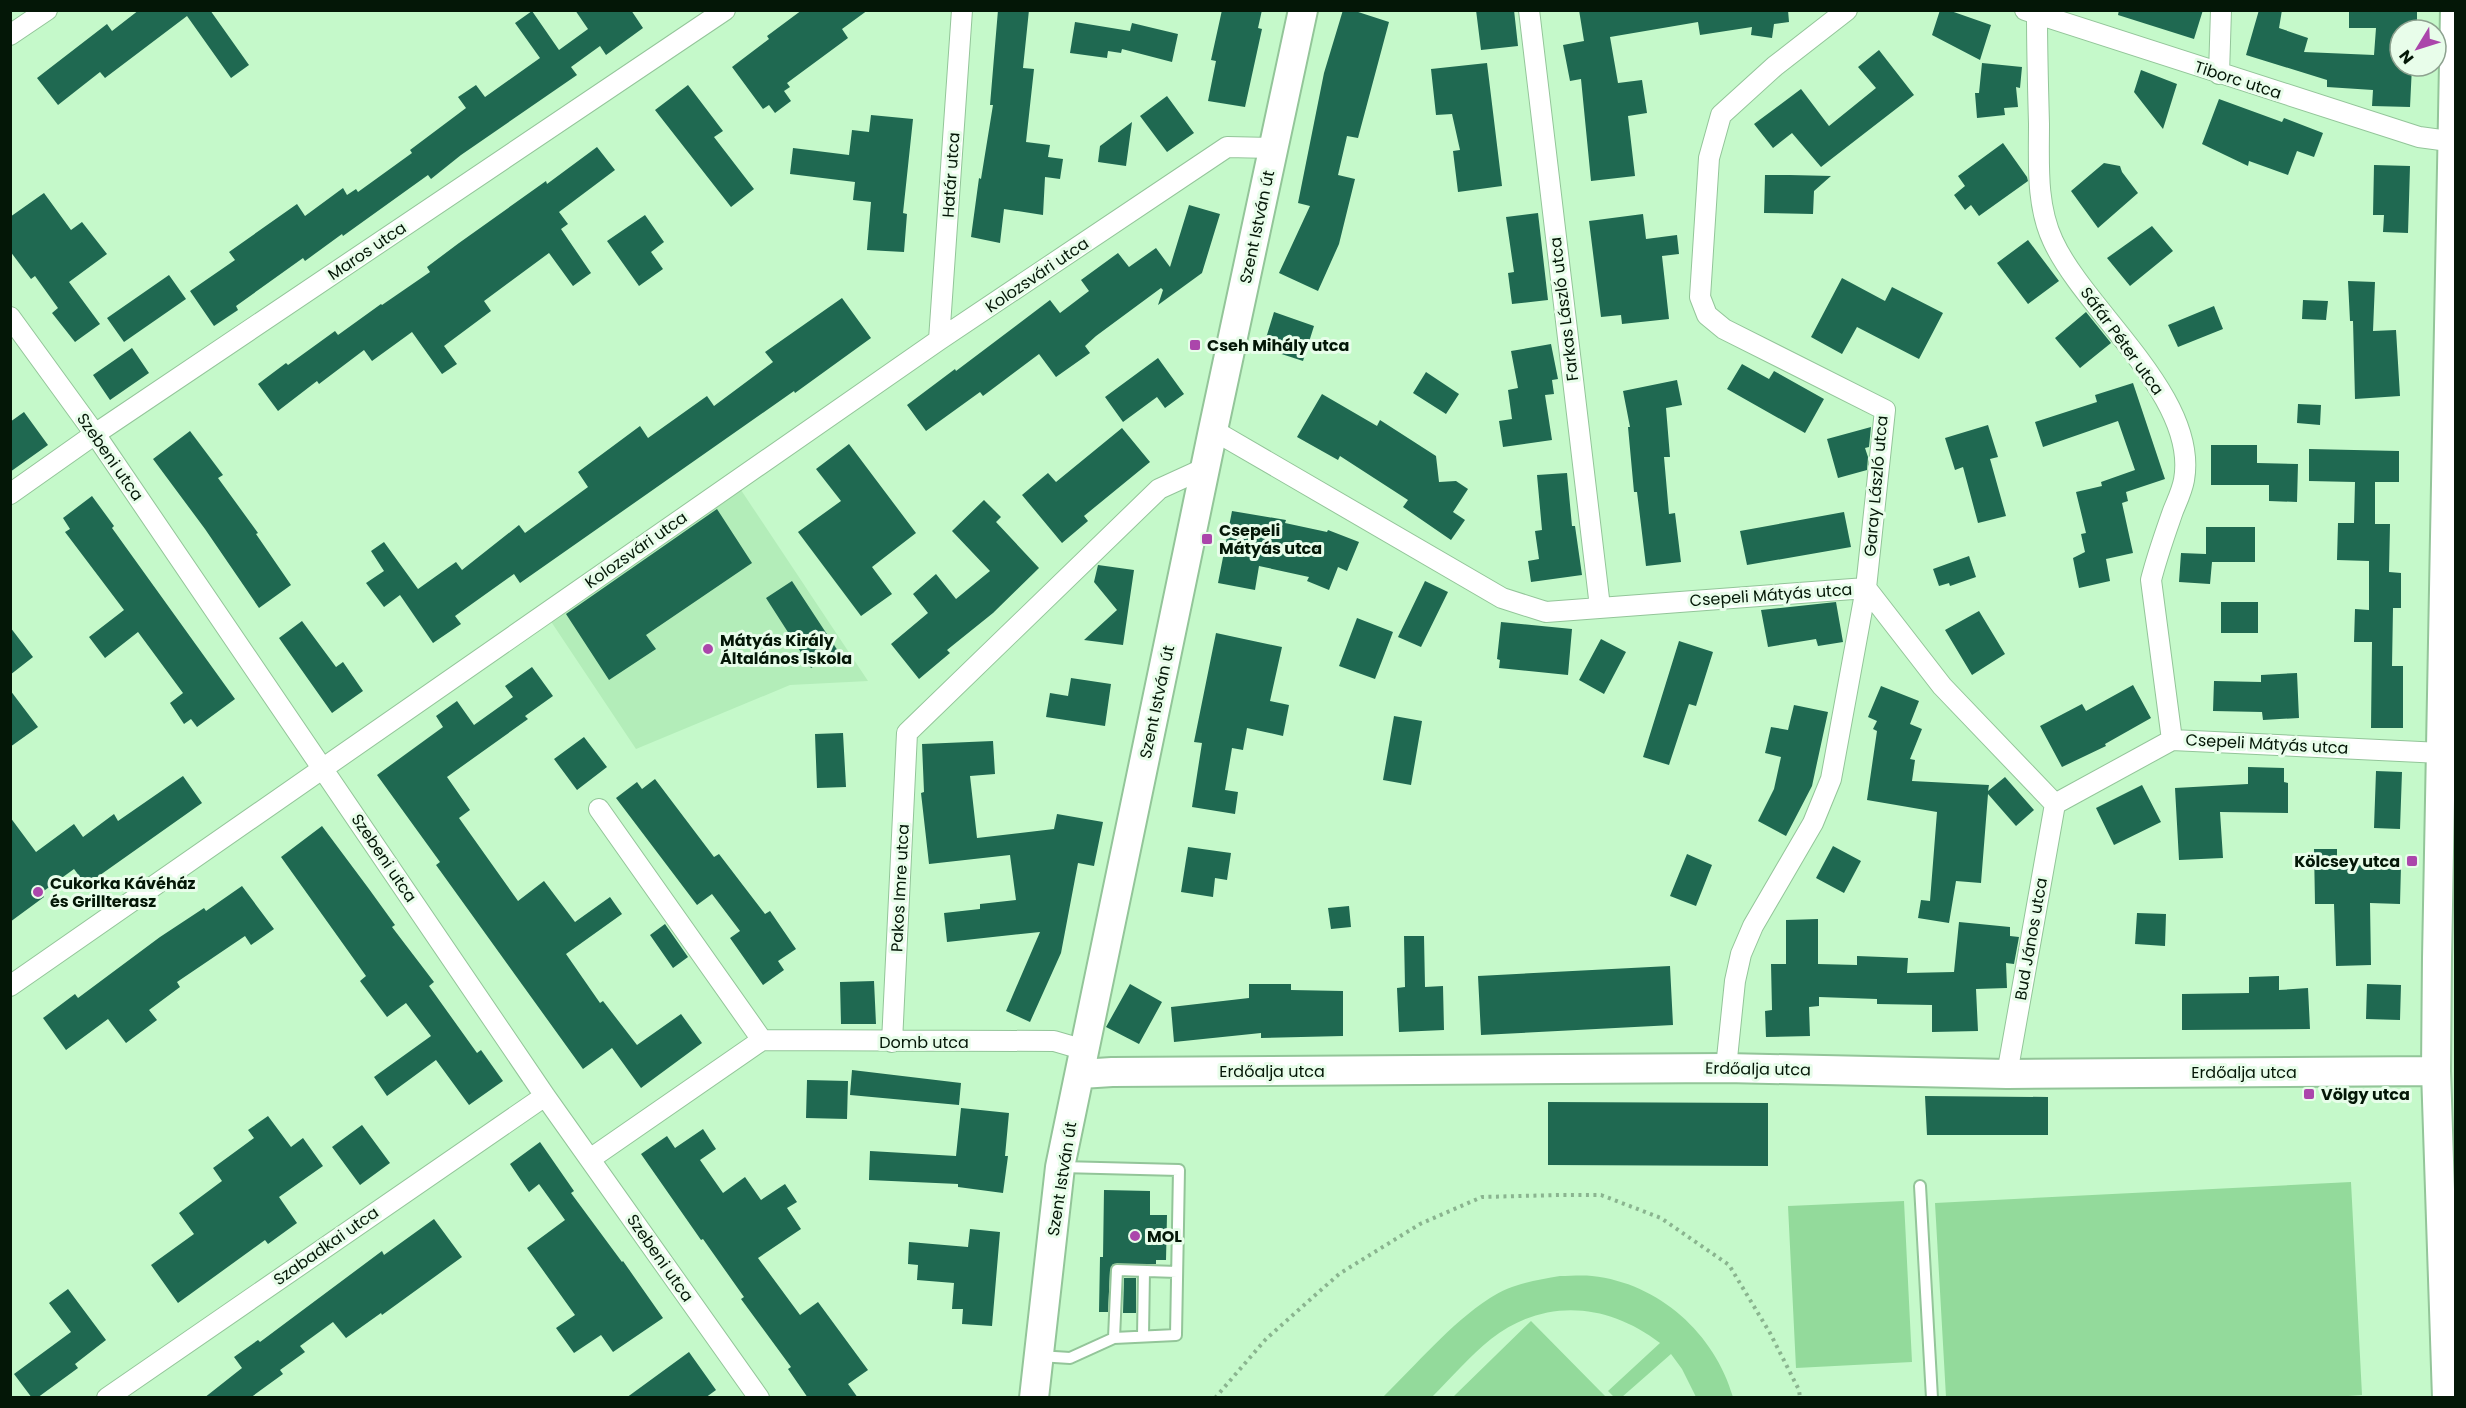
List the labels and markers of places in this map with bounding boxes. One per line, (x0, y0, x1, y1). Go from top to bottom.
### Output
place label: Cseh Mihály utca (1207, 334, 1349, 357)
marker: Cseh Mihály utca (1188, 338, 1202, 352)
place label: Csepeli Mátyás utca (1219, 519, 1322, 560)
marker: Csepeli Mátyás utca (1200, 532, 1214, 546)
place label: Mátyás Király Általános Iskola (720, 629, 852, 670)
marker: Mátyás Király Általános Iskola (701, 642, 715, 656)
place label: Kölcsey utca (2294, 850, 2400, 873)
marker: Kölcsey utca (2405, 854, 2419, 868)
place label: Cukorka Kávéház és Grillterasz (50, 872, 196, 913)
marker: Cukorka Kávéház és Grillterasz (31, 885, 45, 899)
place label: Völgy utca (2321, 1083, 2410, 1106)
marker: Völgy utca (2302, 1087, 2316, 1101)
place label: MOL (1147, 1225, 1182, 1248)
marker: MOL (1128, 1229, 1142, 1243)

